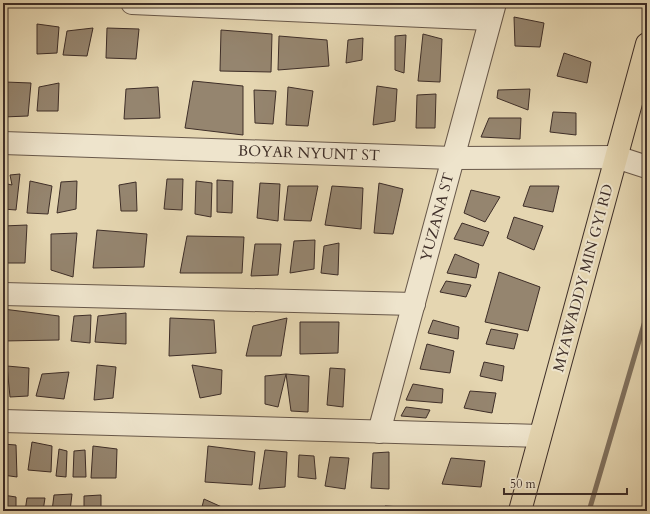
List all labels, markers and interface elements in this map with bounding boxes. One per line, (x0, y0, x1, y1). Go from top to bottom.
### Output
street label: BOYAR NYUNT ST (238, 141, 380, 165)
street label: YUZANA ST (416, 171, 458, 263)
street label: MYAWADDY MIN GYI RD (548, 182, 618, 374)
scale bar (504, 470, 627, 496)
text: 50 m (510, 476, 537, 492)

